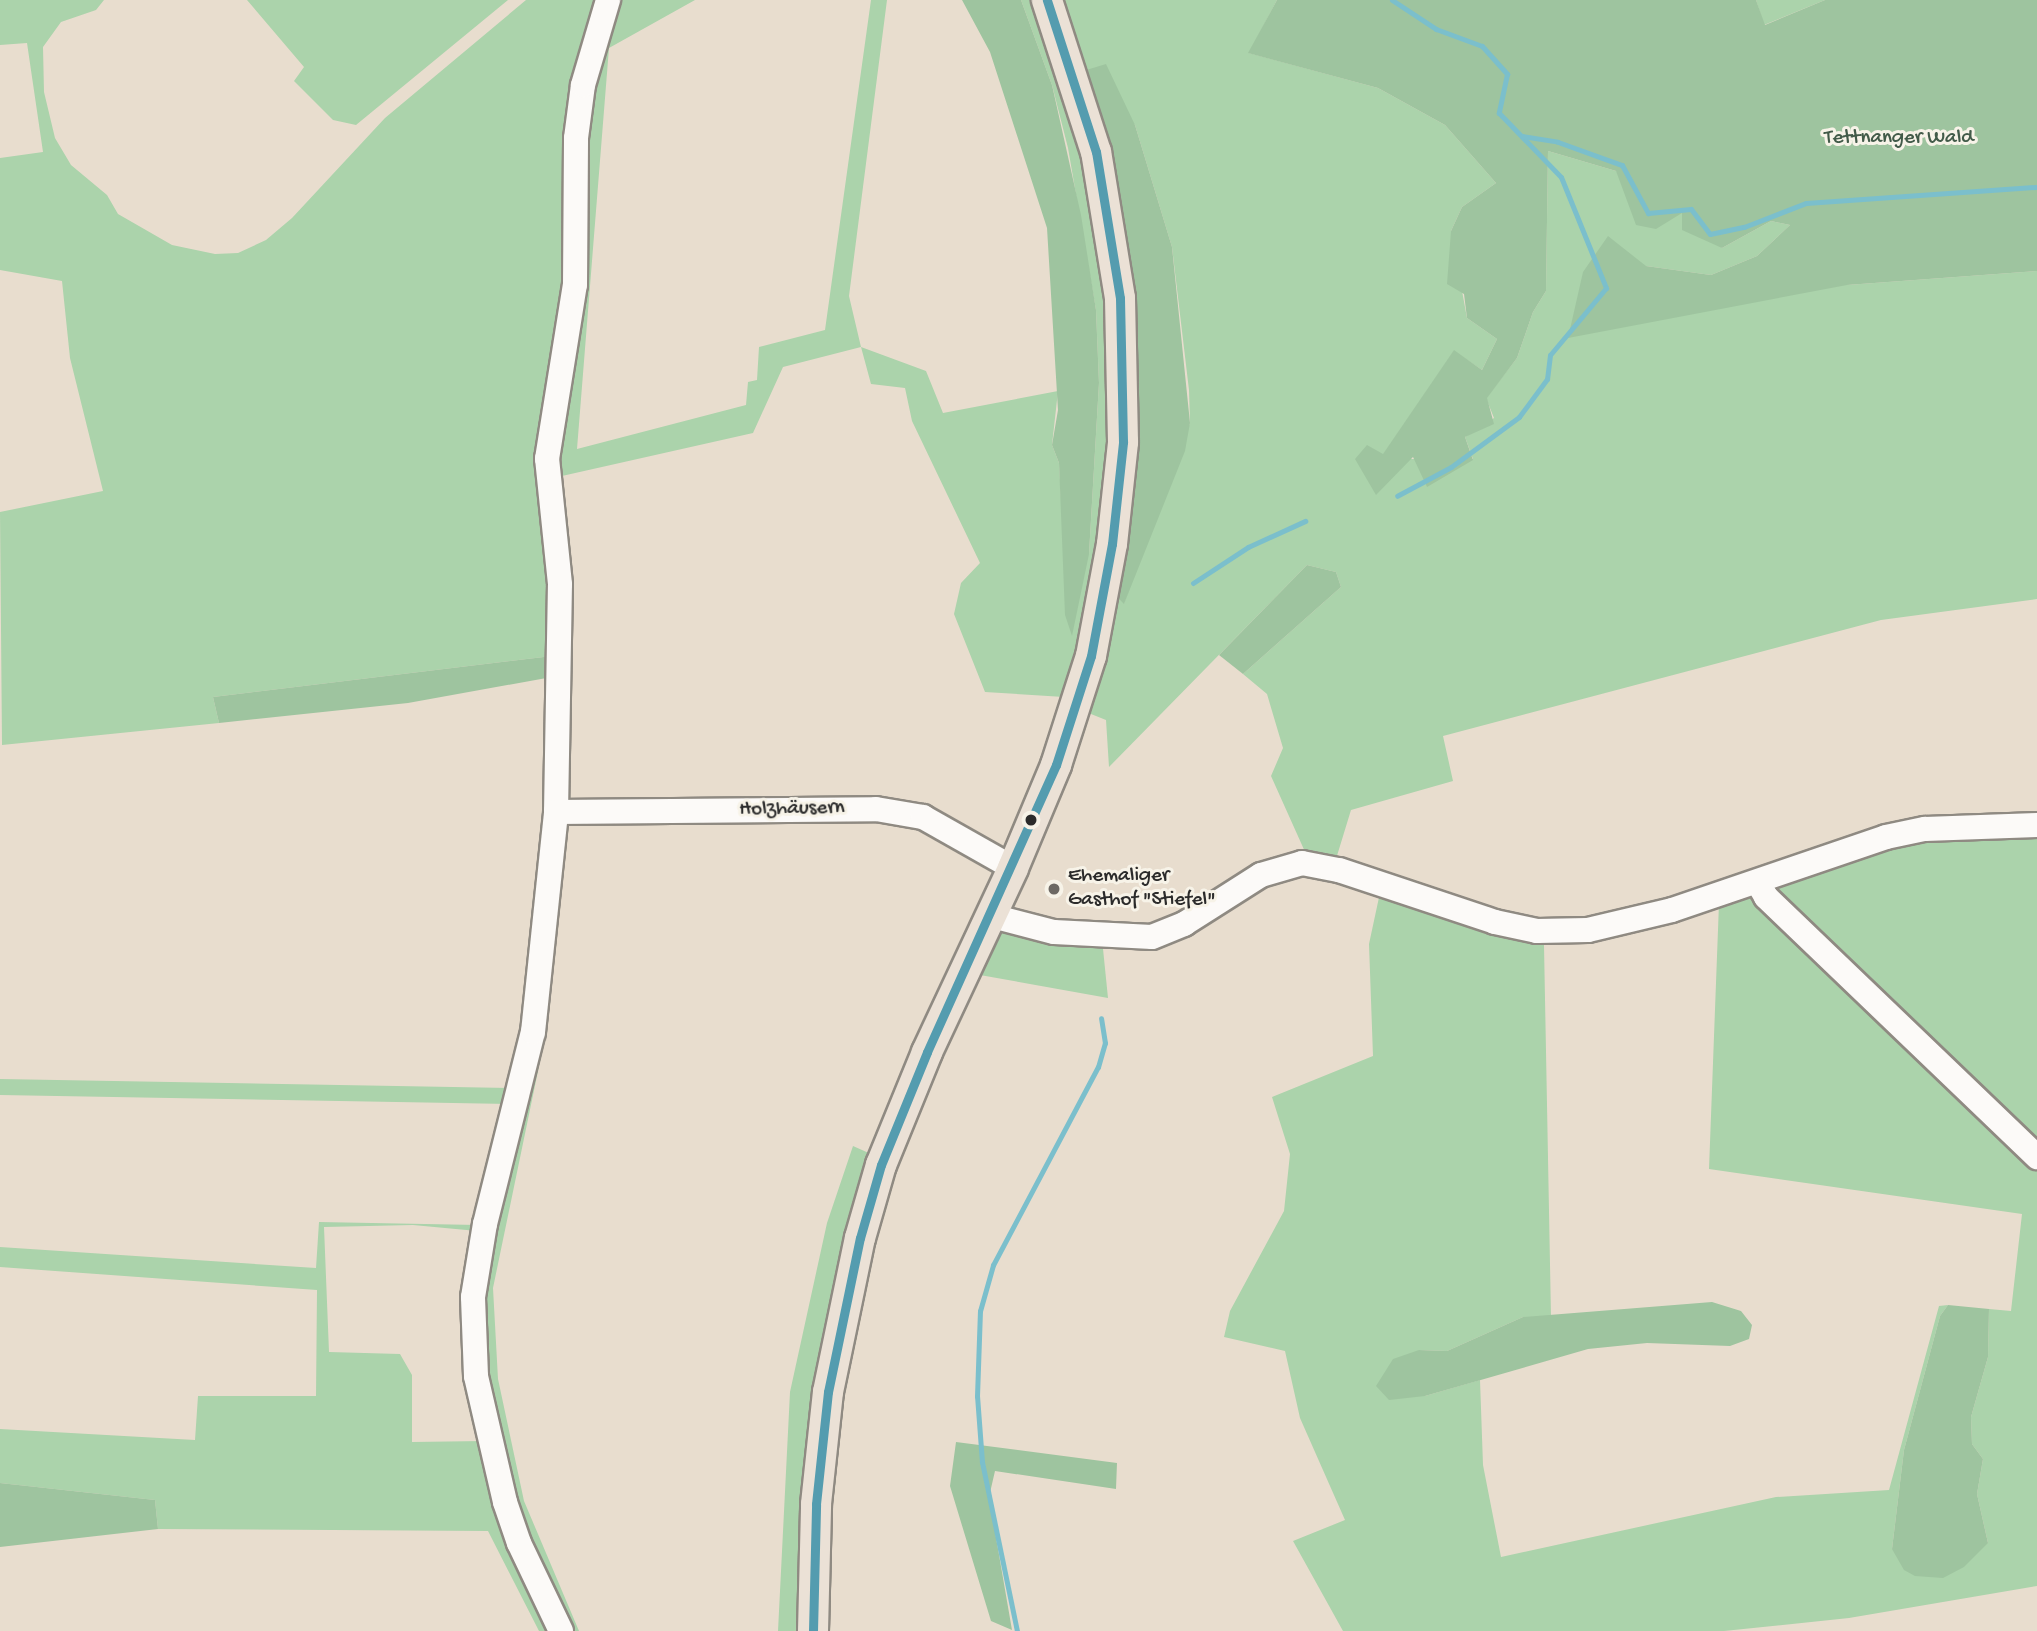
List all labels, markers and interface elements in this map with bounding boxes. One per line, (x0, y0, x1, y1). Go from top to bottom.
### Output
park label: Tettnanger Wald (1824, 126, 1974, 152)
street label: Holzhäusern (739, 796, 845, 824)
unlabelled marker (1024, 813, 1038, 827)
place label: Ehemaliger Gasthof "Stiefel" (1068, 864, 1216, 914)
marker: Ehemaliger Gasthof "Stiefel" (1046, 881, 1062, 897)

